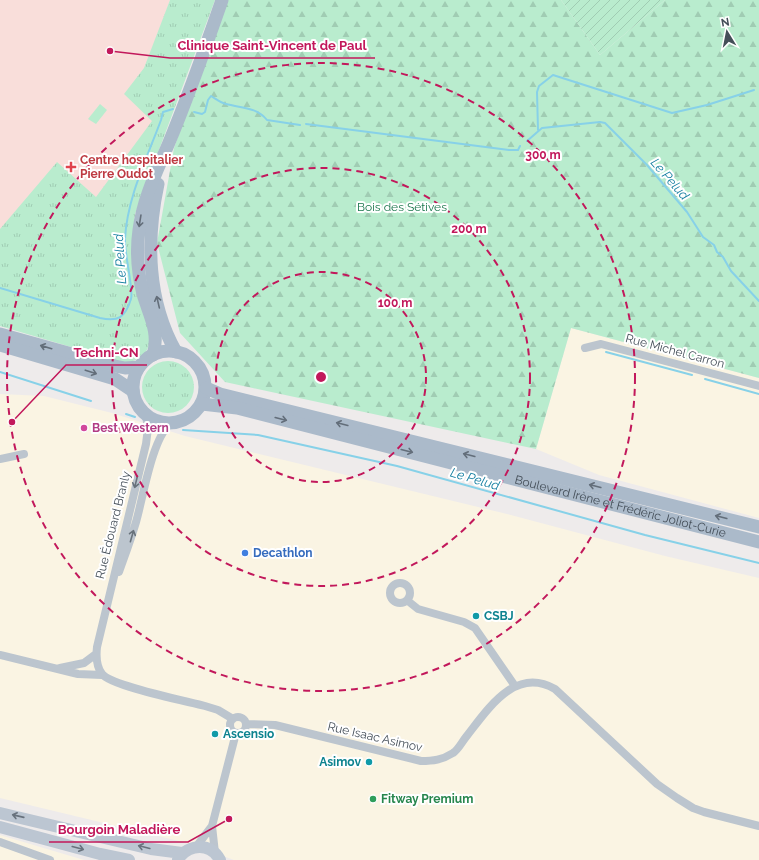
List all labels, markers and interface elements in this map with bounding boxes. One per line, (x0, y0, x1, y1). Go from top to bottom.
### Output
north arrow (707, 12, 747, 52)
text: N (720, 16, 731, 30)
callout: Clinique Saint-Vincent de Paul (170, 33, 375, 58)
text: Clinique Saint-Vincent de Paul (177, 38, 367, 53)
text: 300 m (525, 148, 561, 162)
place label: Centre hospitalier Pierre Oudot (80, 153, 184, 181)
water label: Le Pelud (648, 155, 692, 203)
marker: Centre hospitalier Pierre Oudot (65, 161, 77, 173)
park label: Bois des Sétives (357, 200, 447, 214)
one-way arrow (136, 214, 144, 227)
text: 200 m (451, 222, 487, 236)
water label: Le Pelud (111, 233, 129, 285)
one-way arrow (154, 296, 161, 309)
text: 100 m (378, 296, 412, 310)
street label: Rue Michel Carron (624, 331, 726, 371)
callout: Techni-CN (66, 340, 147, 365)
one-way arrow (40, 343, 53, 350)
text: Techni-CN (73, 345, 139, 360)
one-way arrow (85, 368, 97, 376)
centre of rings (314, 370, 328, 384)
one-way arrow (274, 416, 287, 424)
one-way arrow (336, 420, 349, 428)
place label: Best Western (92, 421, 169, 435)
marker: Best Western (79, 423, 89, 433)
one-way arrow (400, 448, 413, 456)
one-way arrow (462, 451, 475, 459)
water label: Le Pelud (449, 465, 502, 493)
street label: Rue Édouard Branly (93, 469, 133, 580)
street label: Boulevard Irène et Frédéric Joliot-Curie (513, 473, 727, 540)
one-way arrow (132, 475, 140, 488)
one-way arrow (589, 482, 602, 490)
one-way arrow (715, 513, 728, 521)
one-way arrow (129, 530, 136, 543)
place label: Decathlon (253, 546, 313, 560)
marker: Decathlon (240, 548, 250, 558)
place label: CSBJ (484, 609, 514, 623)
marker: CSBJ (471, 611, 481, 621)
street label: Rue Isaac Asimov (326, 719, 424, 755)
place label: Ascensio (223, 727, 274, 741)
marker: Ascensio (210, 729, 220, 739)
place label: Asimov (319, 755, 361, 769)
marker: Asimov (364, 757, 374, 767)
place label: Fitway Premium (381, 792, 473, 806)
marker: Fitway Premium (368, 794, 378, 804)
one-way arrow (11, 812, 24, 820)
callout: Bourgoin Maladière (49, 817, 188, 842)
text: Bourgoin Maladière (58, 822, 180, 837)
one-way arrow (138, 843, 151, 851)
one-way arrow (71, 845, 84, 852)

